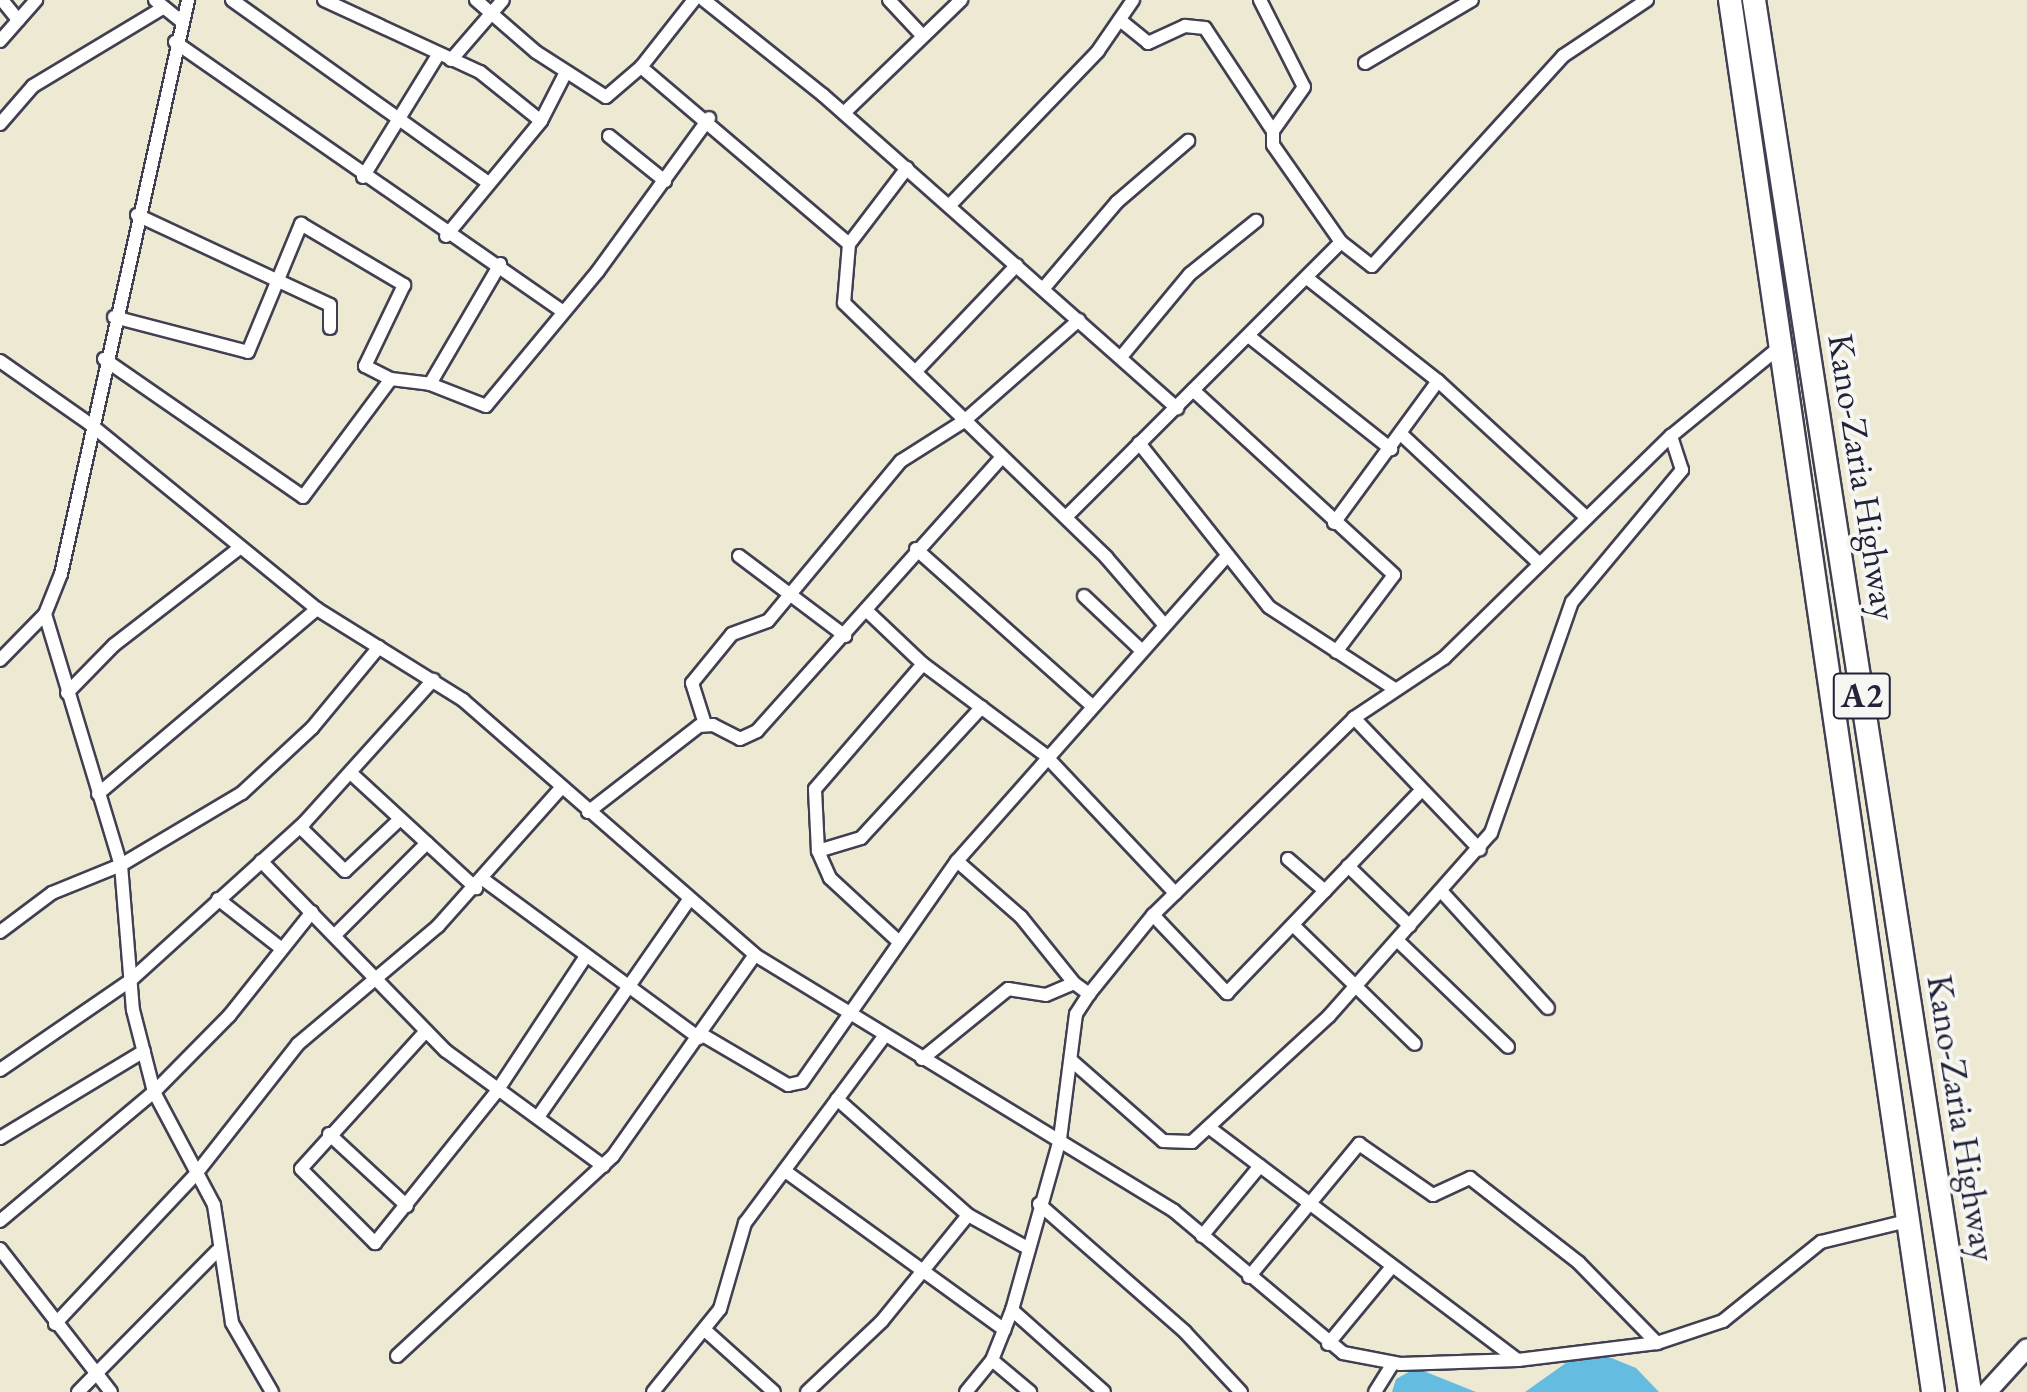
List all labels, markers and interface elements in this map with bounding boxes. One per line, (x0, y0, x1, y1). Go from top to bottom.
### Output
street label: Kano-Zaria Highway (1819, 331, 1907, 623)
road number: A2 (1832, 666, 1892, 726)
street label: Kano-Zaria Highway (1918, 972, 2006, 1264)

